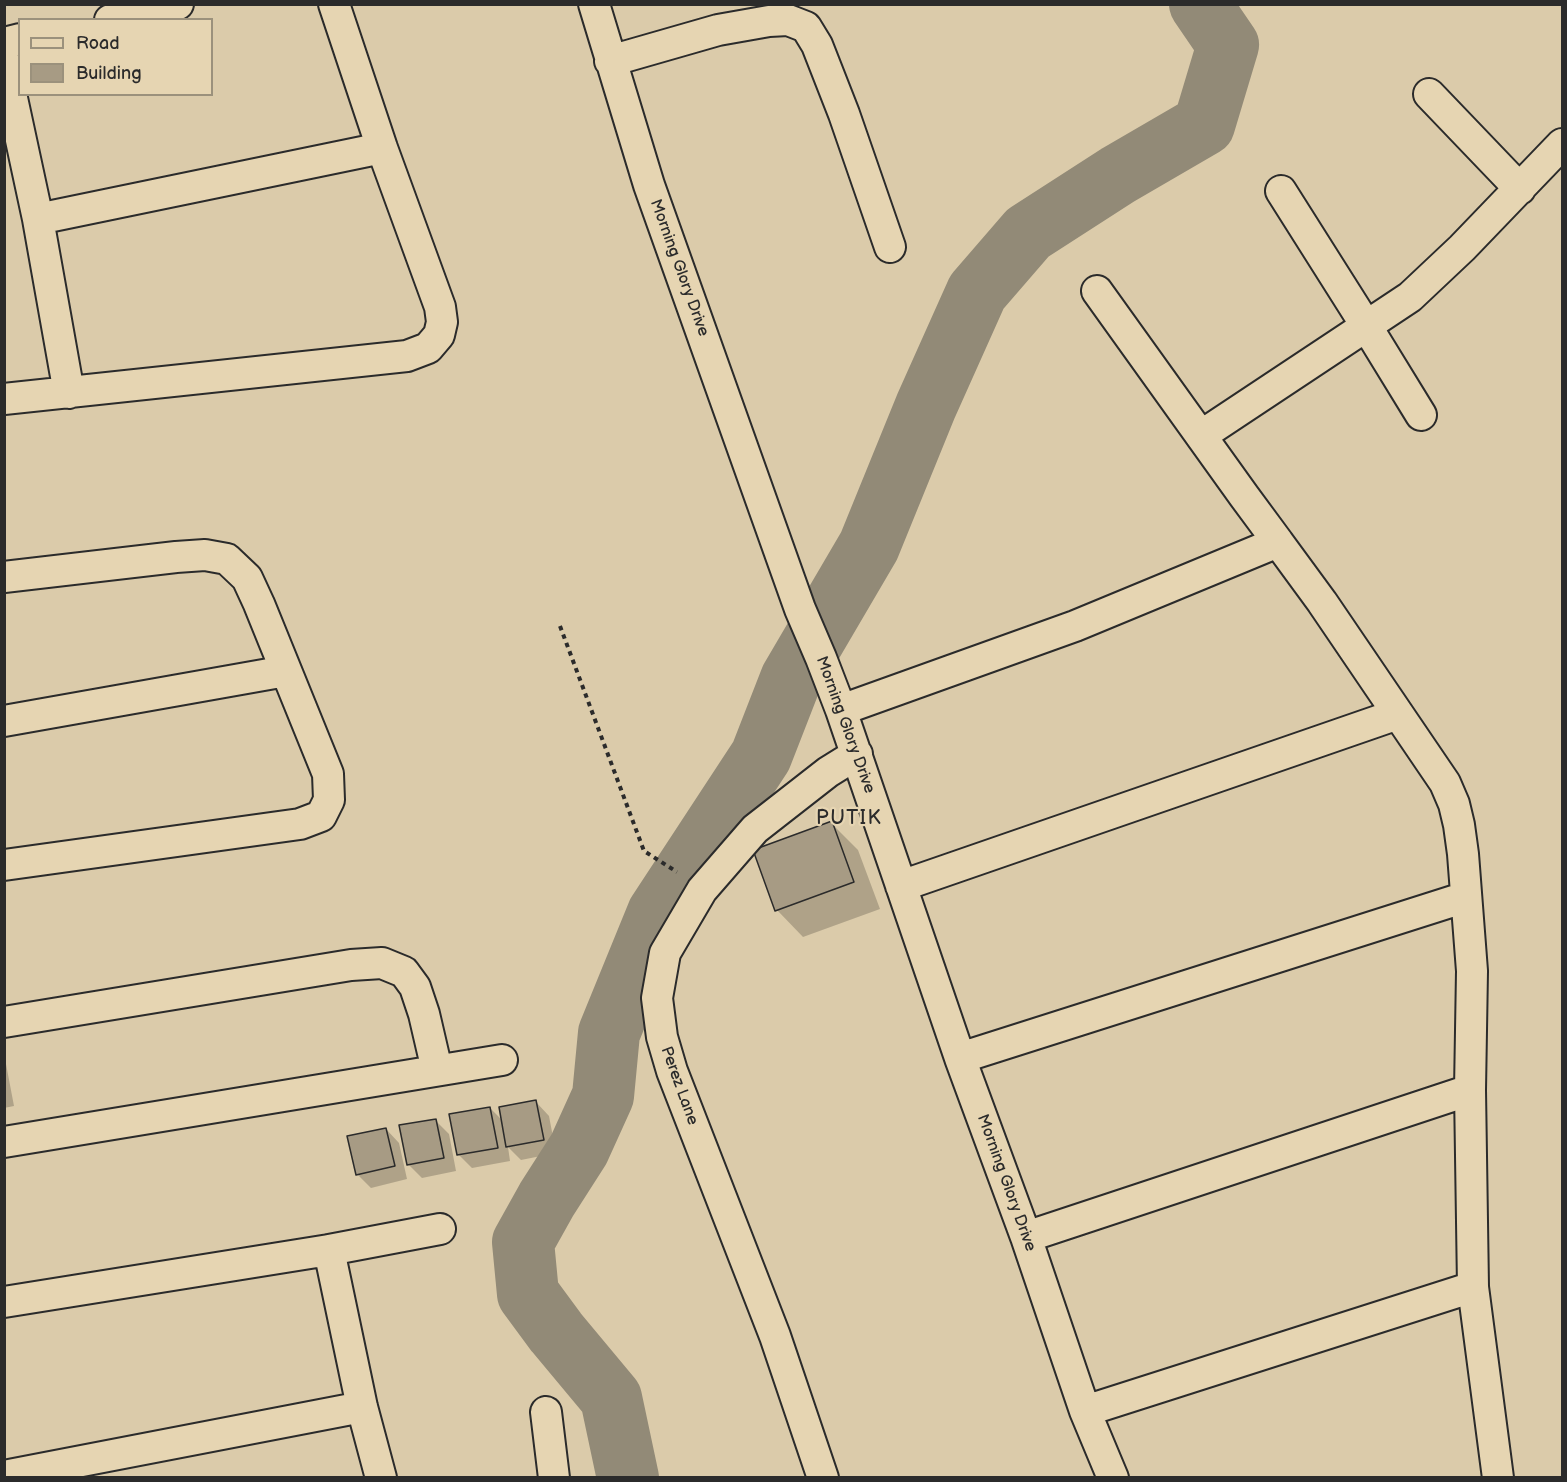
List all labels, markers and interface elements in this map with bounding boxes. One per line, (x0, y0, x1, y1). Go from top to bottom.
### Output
legend (18, 18, 213, 96)
text: Road (76, 33, 120, 54)
text: Building (76, 63, 142, 84)
street label: Morning Glory Drive (645, 197, 713, 339)
street label: Morning Glory Drive (811, 654, 879, 796)
district label: PUTIK (816, 807, 882, 831)
street label: Perez Lane (656, 1044, 702, 1128)
street label: Morning Glory Drive (972, 1112, 1040, 1254)

